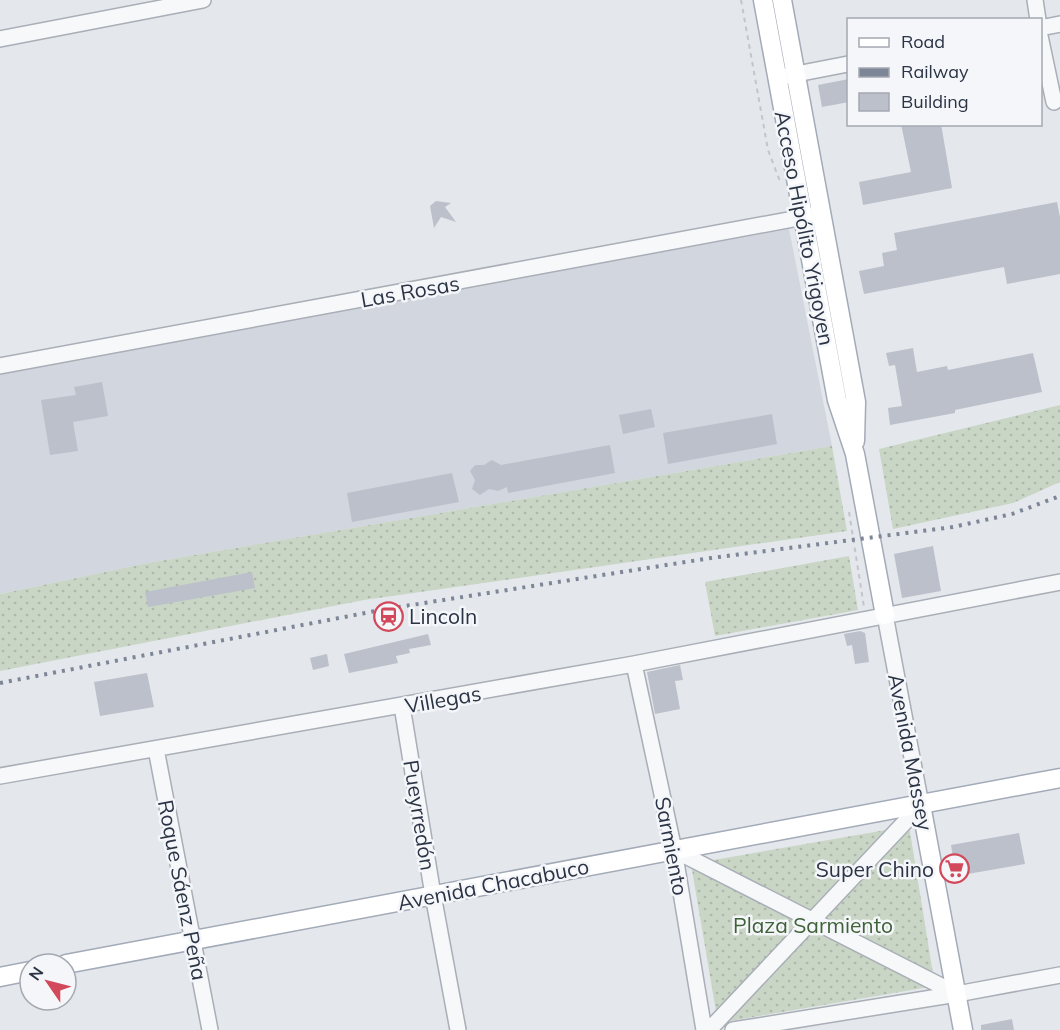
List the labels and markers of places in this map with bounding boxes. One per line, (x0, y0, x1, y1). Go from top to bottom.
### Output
station icon: Lincoln (372, 600, 404, 632)
place label: Lincoln (409, 603, 477, 629)
supermarket icon: Super Chino (939, 853, 971, 885)
place label: Super Chino (816, 856, 934, 882)

